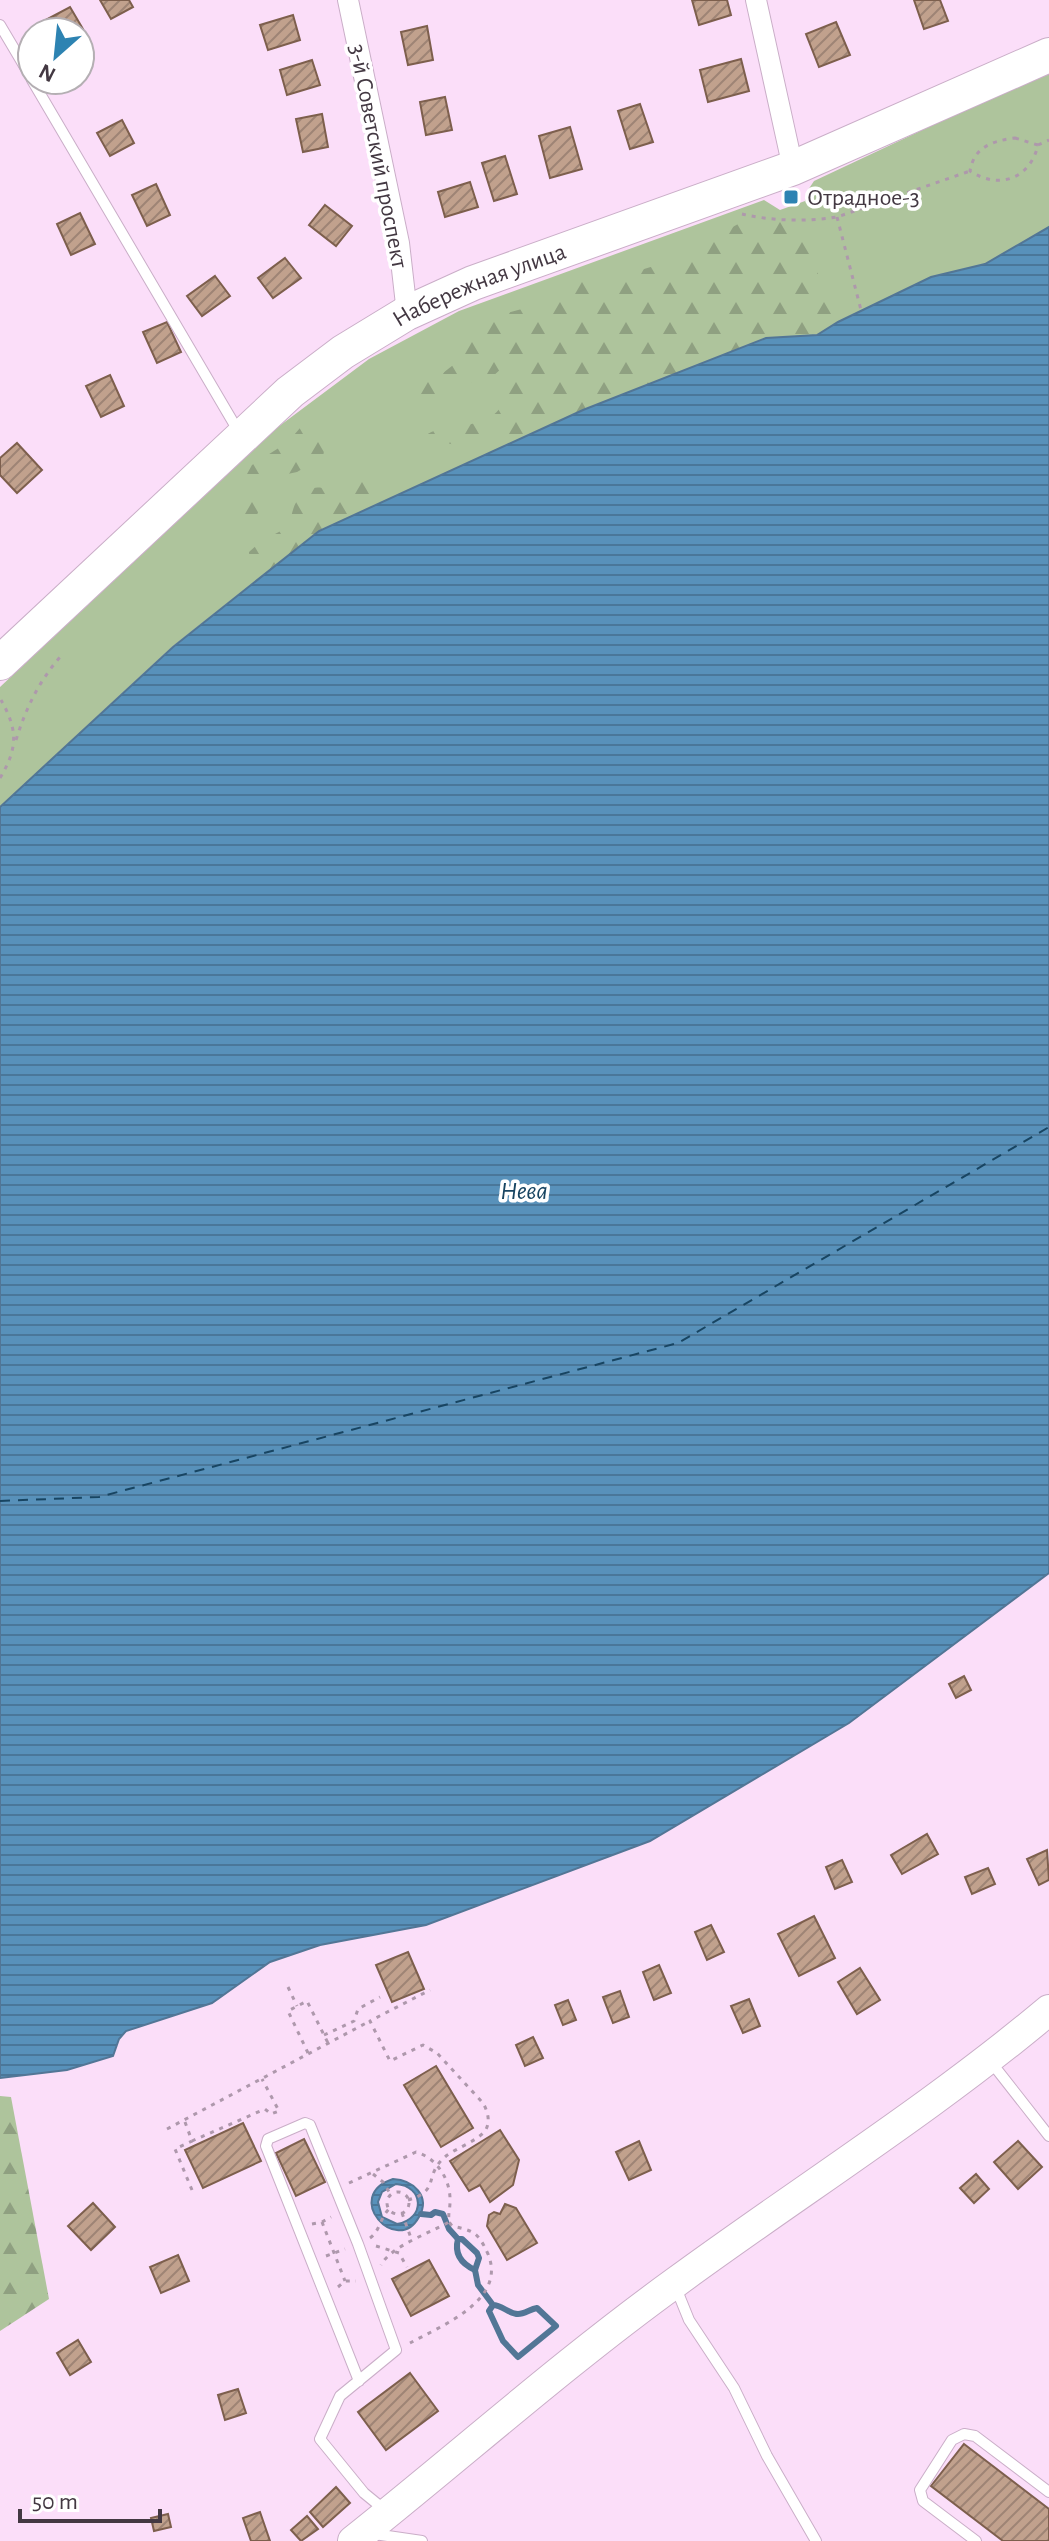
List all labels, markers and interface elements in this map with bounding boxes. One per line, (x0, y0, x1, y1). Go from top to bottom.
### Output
north arrow (16, 16, 96, 96)
street label: 3-й Советский проспект (345, 42, 412, 270)
text: N (36, 60, 59, 86)
place label: Отрадное-3 (807, 186, 920, 210)
marker: Отрадное-3 (782, 188, 800, 206)
street label: Набережная улица (389, 240, 569, 332)
water label: Нева (500, 1178, 548, 1204)
scale bar (20, 2473, 160, 2523)
text: 50 m (32, 2490, 78, 2514)

